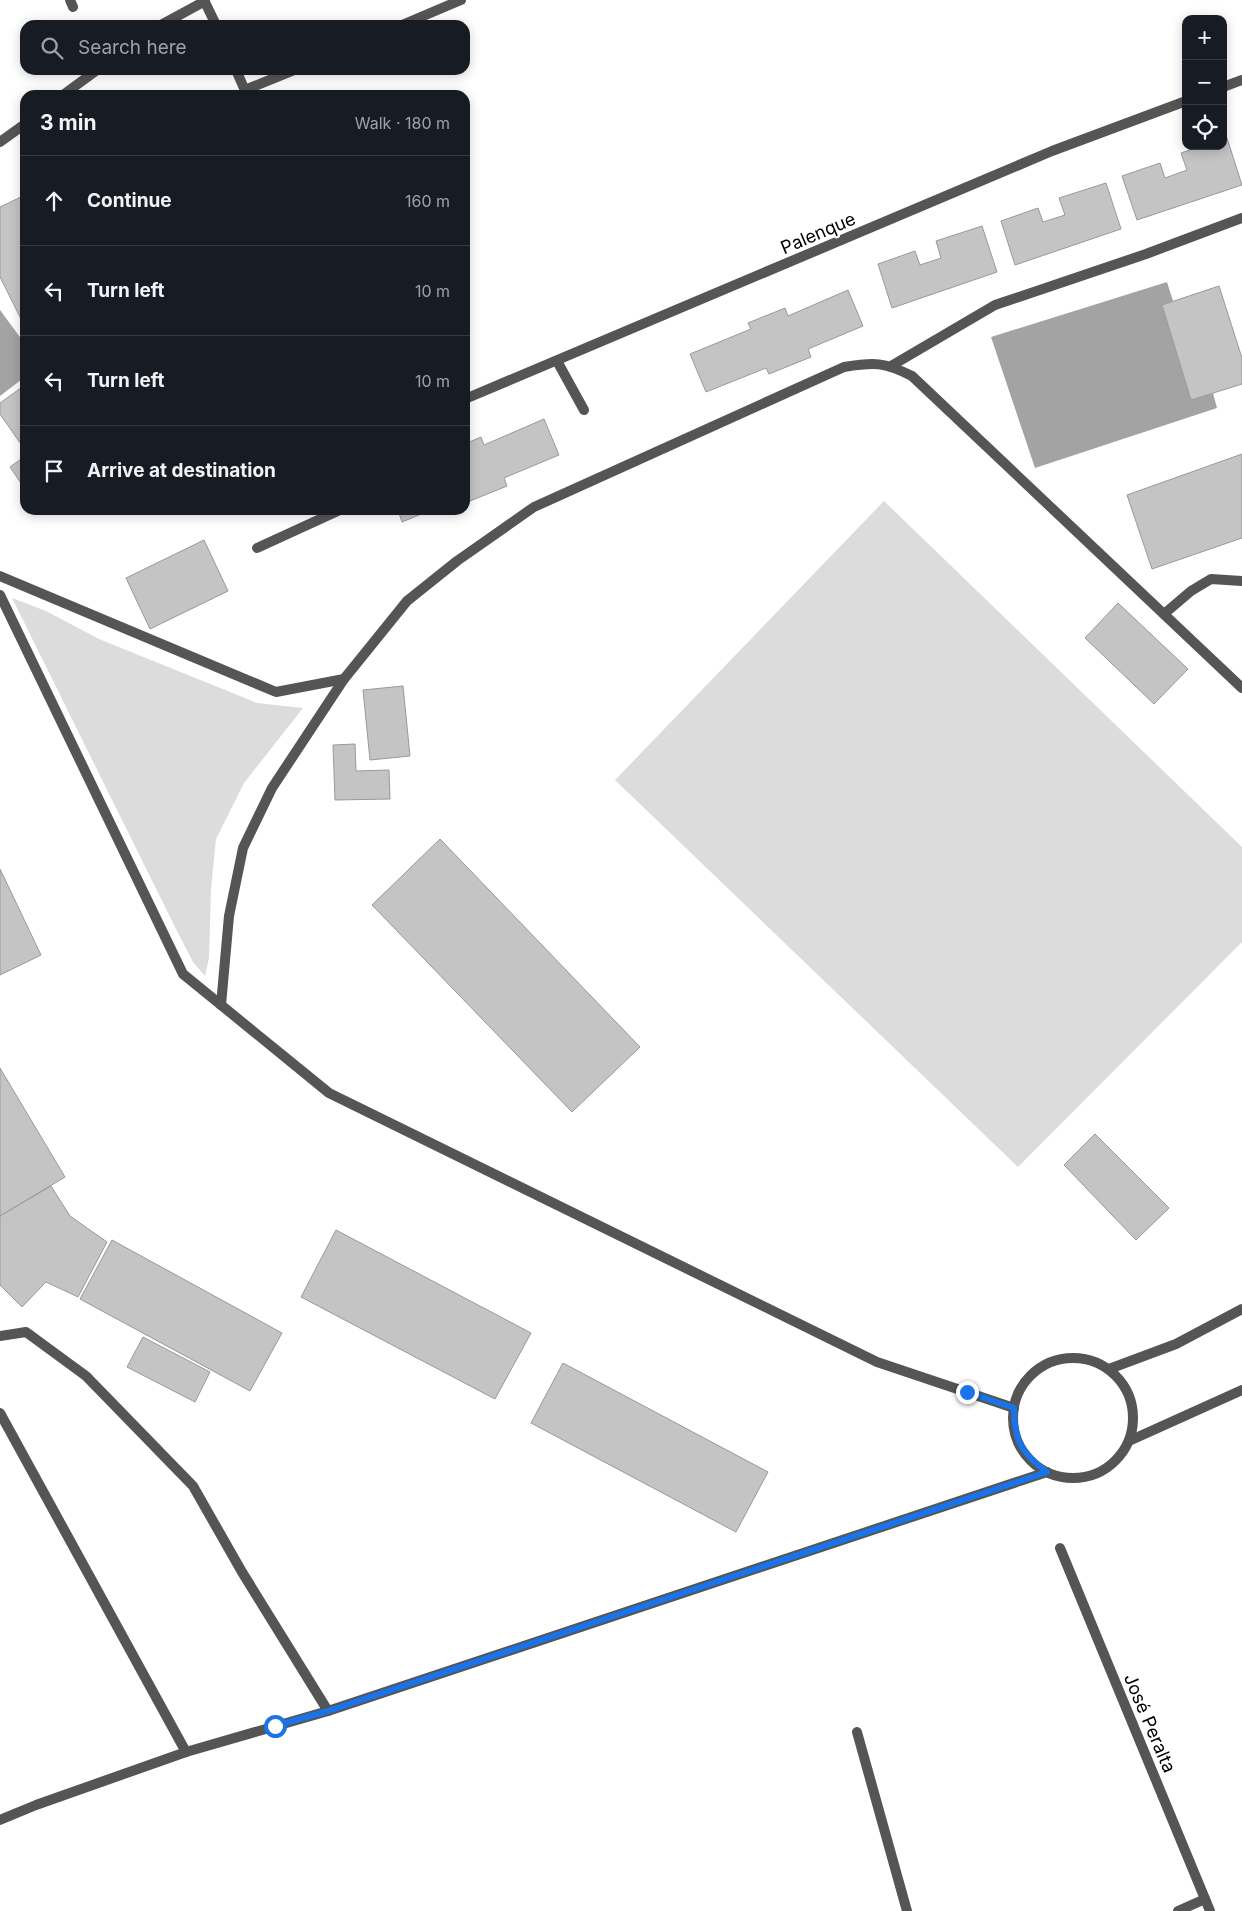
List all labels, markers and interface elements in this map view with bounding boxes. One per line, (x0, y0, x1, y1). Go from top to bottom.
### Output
map controls (1182, 15, 1227, 150)
button: + (1182, 15, 1227, 60)
search box (20, 20, 470, 75)
icon: search (38, 34, 66, 62)
text: Search here (78, 36, 187, 59)
button: − (1182, 60, 1227, 105)
button: locate (1182, 105, 1227, 150)
text: 3 min (40, 110, 96, 135)
text: Walk · 180 m (355, 113, 450, 133)
icon: ahead (40, 187, 68, 215)
text: Continue (87, 189, 172, 212)
text: 160 m (405, 191, 450, 211)
street label: Palenque (777, 208, 859, 258)
icon: left (40, 277, 68, 305)
text: Turn left (87, 279, 165, 302)
text: 10 m (415, 281, 450, 301)
icon: left (40, 367, 68, 395)
text: Turn left (87, 369, 165, 392)
text: 10 m (415, 371, 450, 391)
icon: arrive (40, 457, 68, 485)
text: Arrive at destination (87, 459, 276, 482)
route end (956, 1381, 979, 1404)
street label: José Peralta (1120, 1670, 1180, 1776)
route start (264, 1715, 287, 1738)

